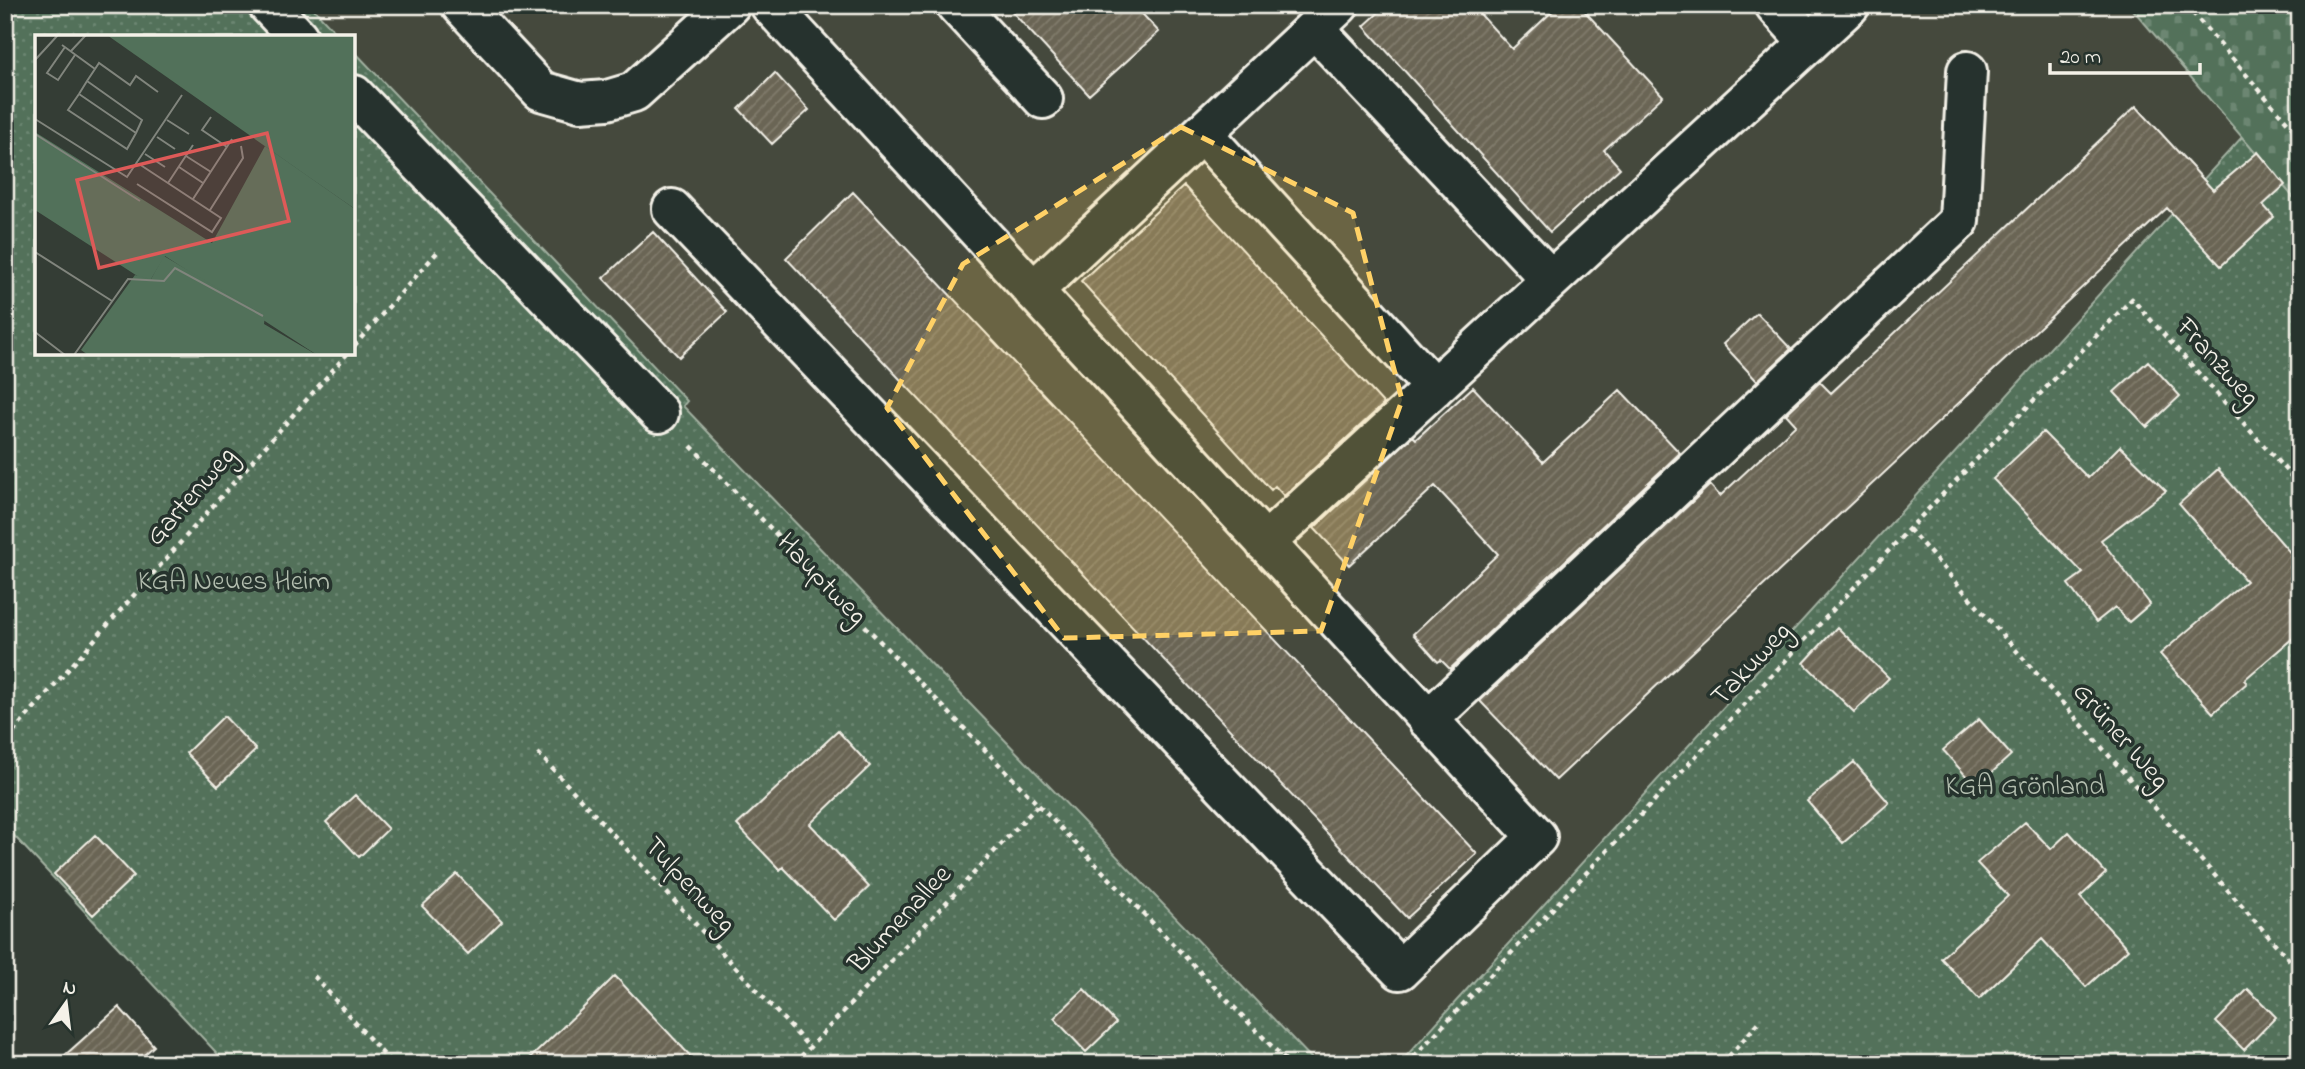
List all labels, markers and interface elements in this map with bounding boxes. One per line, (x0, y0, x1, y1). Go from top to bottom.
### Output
scale bar (2050, 32, 2200, 76)
inset map (35, 35, 355, 355)
text: 20 m (2060, 43, 2101, 73)
street label: Franzweg (2165, 308, 2269, 417)
street label: Gartenweg (137, 438, 247, 556)
street label: Hauptweg (766, 524, 876, 636)
park label: KGA Neues Heim (138, 562, 330, 603)
street label: Takuweg (1702, 613, 1802, 717)
street label: Grüner Weg (2062, 674, 2178, 800)
park label: KGA Grönland (1945, 767, 2105, 808)
street label: Tulpenweg (633, 828, 745, 944)
street label: Blumenallee (839, 856, 963, 984)
north arrow (32, 968, 102, 1038)
text: N (60, 974, 79, 1004)

